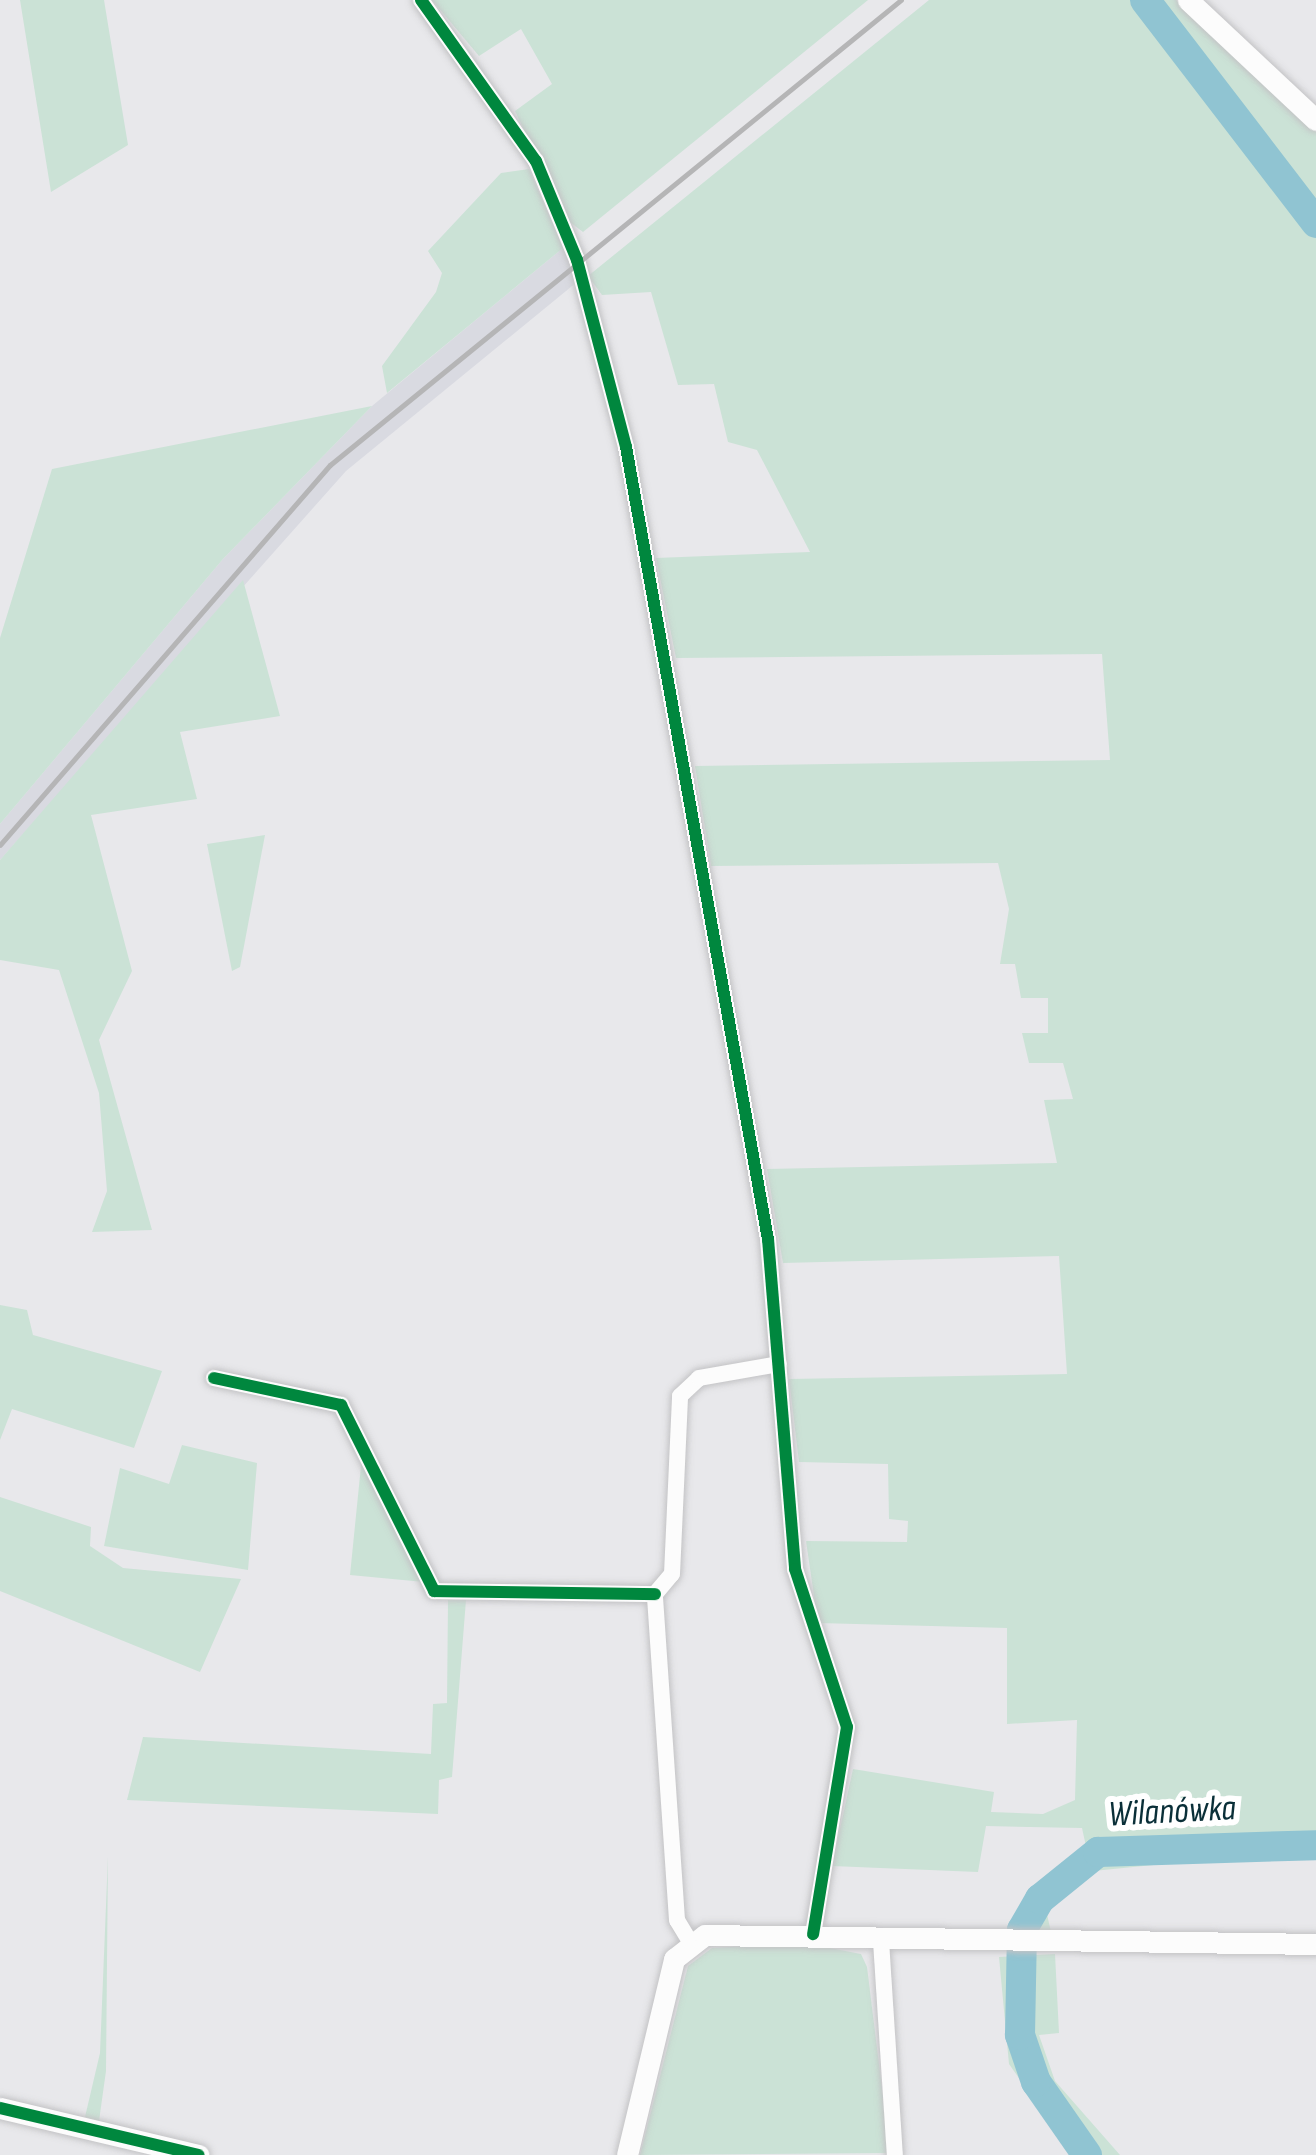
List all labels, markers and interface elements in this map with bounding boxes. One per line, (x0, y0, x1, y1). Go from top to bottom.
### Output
water label: Wilanówka (1107, 1787, 1237, 1837)

